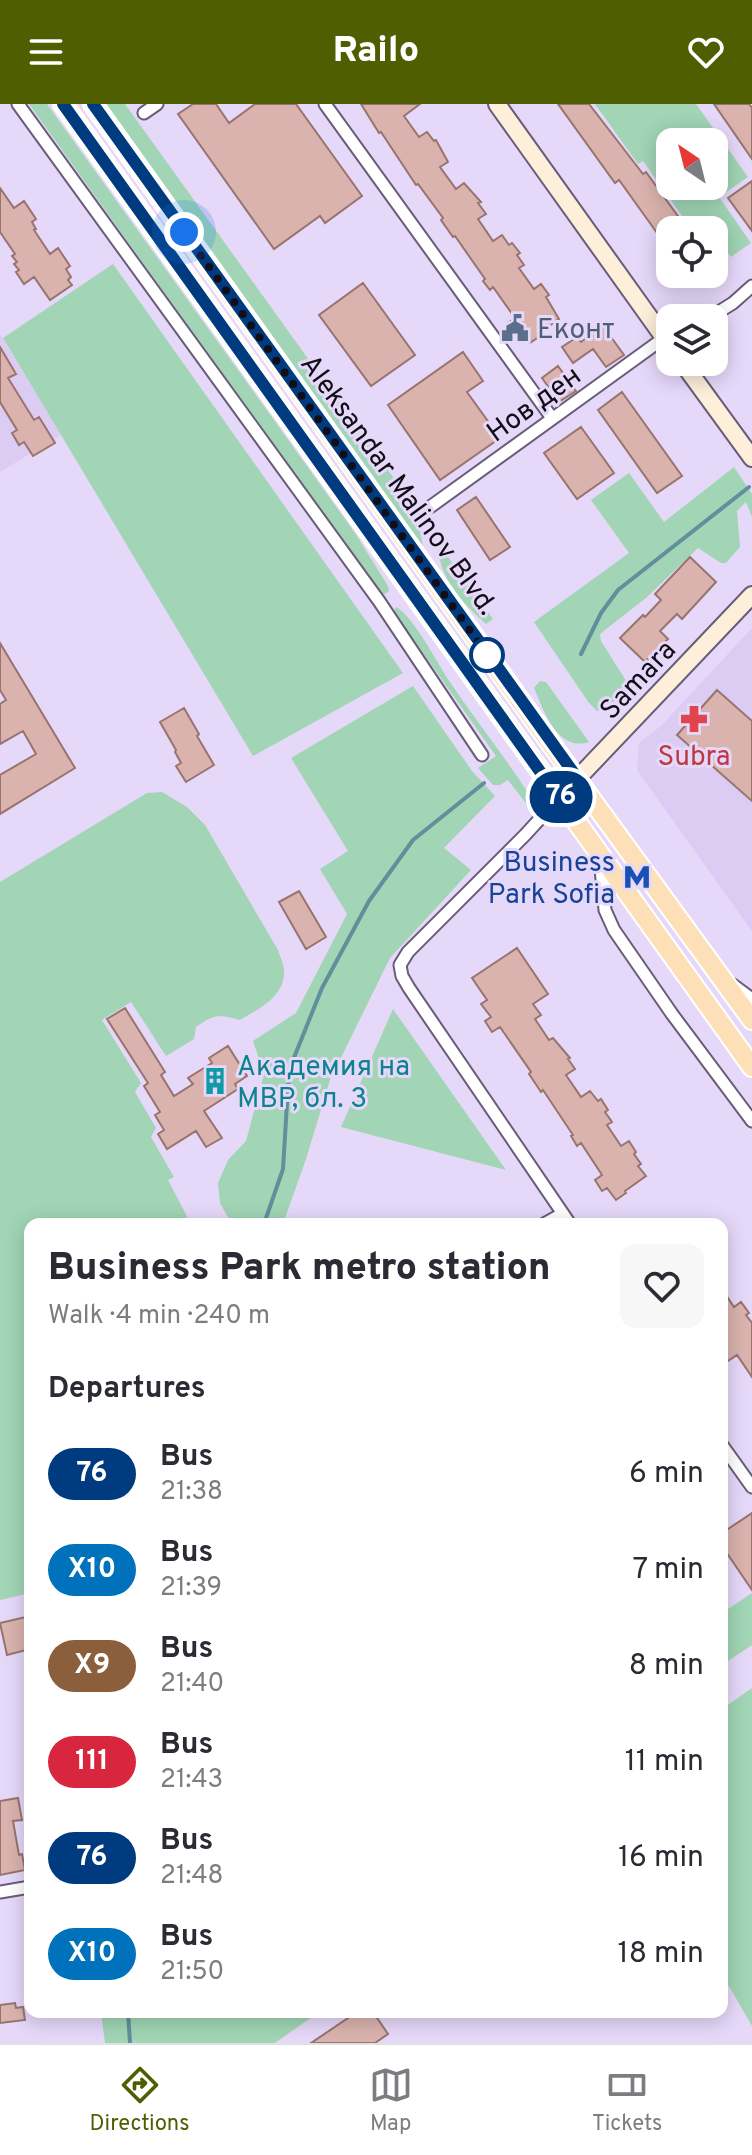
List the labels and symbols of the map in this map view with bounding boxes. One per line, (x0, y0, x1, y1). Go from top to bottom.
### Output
north arrow (656, 128, 728, 200)
your location (164, 212, 204, 252)
public building icon: Еконт (500, 313, 530, 343)
place label: Еконт (537, 313, 615, 349)
street label: Aleksandar Malinov Blvd. (291, 348, 504, 623)
street label: Нов ден (480, 359, 589, 452)
street label: Samara (593, 634, 685, 728)
unlabelled marker (470, 638, 504, 672)
pharmacy icon: Subra (679, 704, 709, 734)
place label: Subra (657, 740, 731, 776)
line badge: 76 (525, 771, 597, 823)
place label: Business Park Sofia (488, 846, 615, 914)
metro station icon: Business Park Sofia (622, 862, 652, 892)
place label: Академия на МВР, бл. 3 (237, 1050, 410, 1118)
building icon: Академия на МВР, бл. 3 (200, 1066, 230, 1096)

